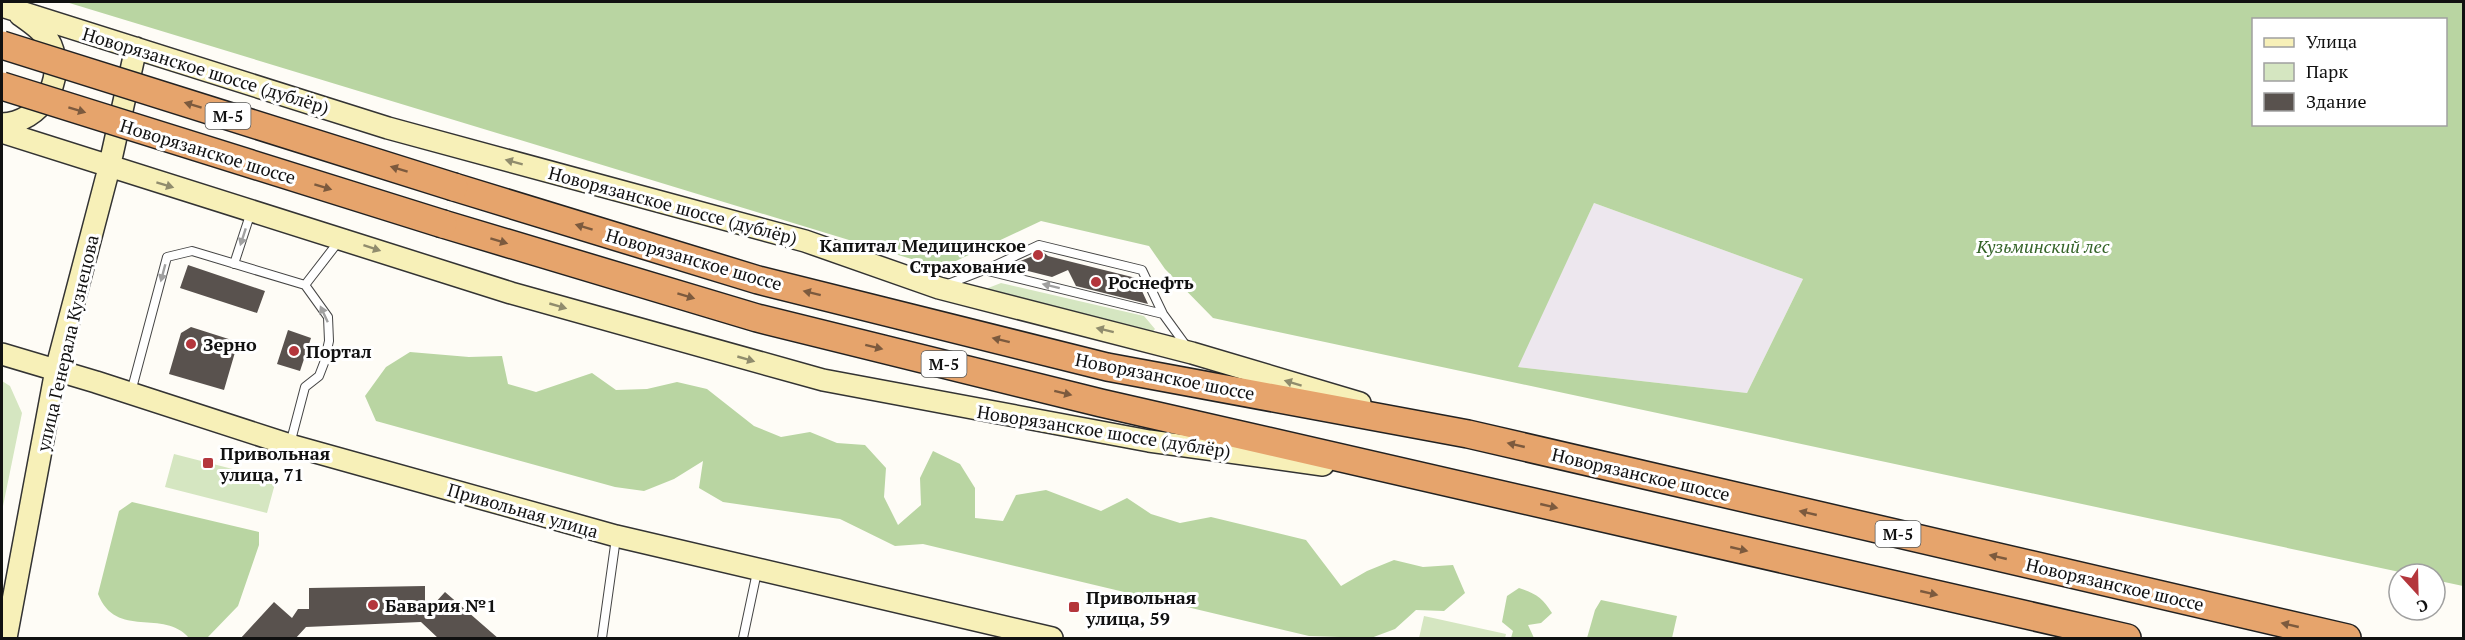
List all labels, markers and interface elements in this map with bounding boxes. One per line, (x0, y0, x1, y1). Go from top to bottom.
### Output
legend (2252, 18, 2447, 126)
street label: Новорязанское шоссе (дублёр) (80, 21, 332, 119)
text: Улица (2306, 29, 2357, 53)
text: Парк (2306, 59, 2348, 83)
text: Здание (2306, 89, 2366, 113)
one-way arrow (184, 100, 202, 109)
road number: М-5 (206, 103, 250, 129)
one-way arrow (68, 105, 86, 115)
street label: Новорязанское шоссе (117, 113, 299, 189)
one-way arrow (505, 157, 523, 166)
street label: Новорязанское шоссе (дублёр) (546, 160, 800, 250)
one-way arrow (390, 164, 408, 174)
one-way arrow (156, 181, 174, 190)
one-way arrow (314, 183, 332, 192)
one-way arrow (575, 221, 593, 231)
street label: Новорязанское шоссе (603, 222, 785, 296)
one-way arrow (237, 228, 247, 246)
street label: улица Генерала Кузнецова (30, 232, 104, 455)
place label: Капитал Медицинское Страхование (820, 233, 1026, 278)
park label: Кузьминский лес (1975, 234, 2110, 258)
one-way arrow (490, 237, 508, 246)
one-way arrow (363, 244, 381, 253)
marker: Капитал Медицинское Страхование (1031, 248, 1045, 262)
one-way arrow (157, 264, 167, 282)
place label: Роснефть (1108, 270, 1194, 294)
marker: Роснефть (1089, 275, 1103, 289)
one-way arrow (1042, 281, 1060, 291)
one-way arrow (803, 287, 821, 297)
one-way arrow (677, 292, 695, 301)
one-way arrow (549, 302, 567, 311)
one-way arrow (319, 306, 328, 323)
one-way arrow (1096, 325, 1114, 335)
place label: Зерно (203, 332, 257, 356)
one-way arrow (992, 335, 1010, 345)
marker: Зерно (184, 337, 198, 351)
place label: Портал (306, 339, 372, 363)
one-way arrow (865, 342, 883, 352)
marker: Портал (287, 344, 301, 358)
street label: Новорязанское шоссе (1073, 347, 1257, 405)
road number: М-5 (922, 351, 966, 377)
one-way arrow (737, 354, 755, 364)
one-way arrow (1284, 378, 1302, 387)
one-way arrow (1054, 389, 1072, 399)
street label: Новорязанское шоссе (дублёр) (975, 399, 1233, 463)
one-way arrow (1507, 440, 1525, 450)
place label: Привольная улица, 71 (219, 441, 330, 486)
street label: Новорязанское шоссе (1550, 442, 1732, 506)
marker: Привольная улица, 71 (201, 456, 215, 470)
street label: Привольная улица (445, 477, 601, 543)
one-way arrow (1540, 501, 1558, 511)
one-way arrow (1799, 508, 1817, 518)
road number: М-5 (1876, 521, 1920, 547)
one-way arrow (1730, 545, 1748, 555)
one-way arrow (1989, 552, 2007, 562)
street label: Новорязанское шоссе (2024, 552, 2206, 616)
north arrow (2387, 562, 2447, 622)
place label: Привольная улица, 59 (1085, 585, 1196, 630)
one-way arrow (1920, 589, 1939, 598)
place label: Бавария №1 (385, 593, 497, 617)
text: С (2414, 594, 2432, 618)
marker: Бавария №1 (366, 598, 380, 612)
marker: Привольная улица, 59 (1067, 600, 1081, 614)
one-way arrow (2281, 620, 2300, 630)

